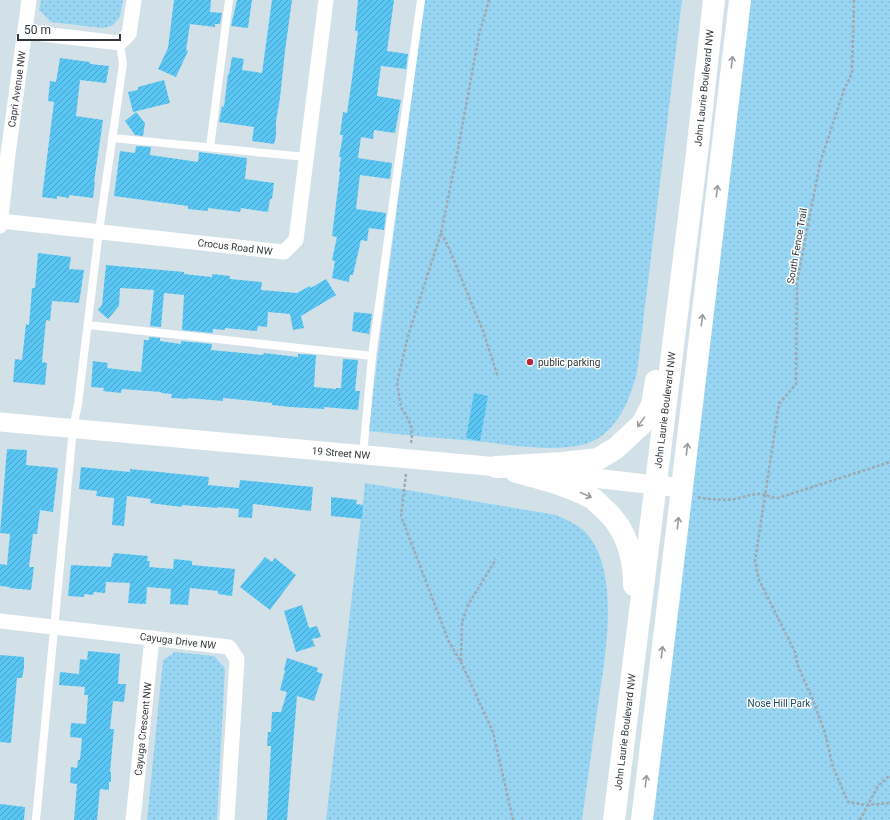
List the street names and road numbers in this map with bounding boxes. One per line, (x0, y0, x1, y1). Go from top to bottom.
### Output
street label: John Laurie Boulevard NW (692, 29, 716, 147)
street label: Capri Avenue NW (6, 50, 28, 128)
street label: South Fence Trail (785, 207, 809, 285)
street label: Crocus Road NW (197, 237, 273, 257)
street label: John Laurie Boulevard NW (652, 351, 678, 469)
street label: 19 Street NW (311, 445, 371, 461)
street label: Cayuga Drive NW (139, 631, 217, 651)
street label: John Laurie Boulevard NW (612, 673, 638, 791)
street label: Cayuga Crescent NW (133, 682, 153, 776)

